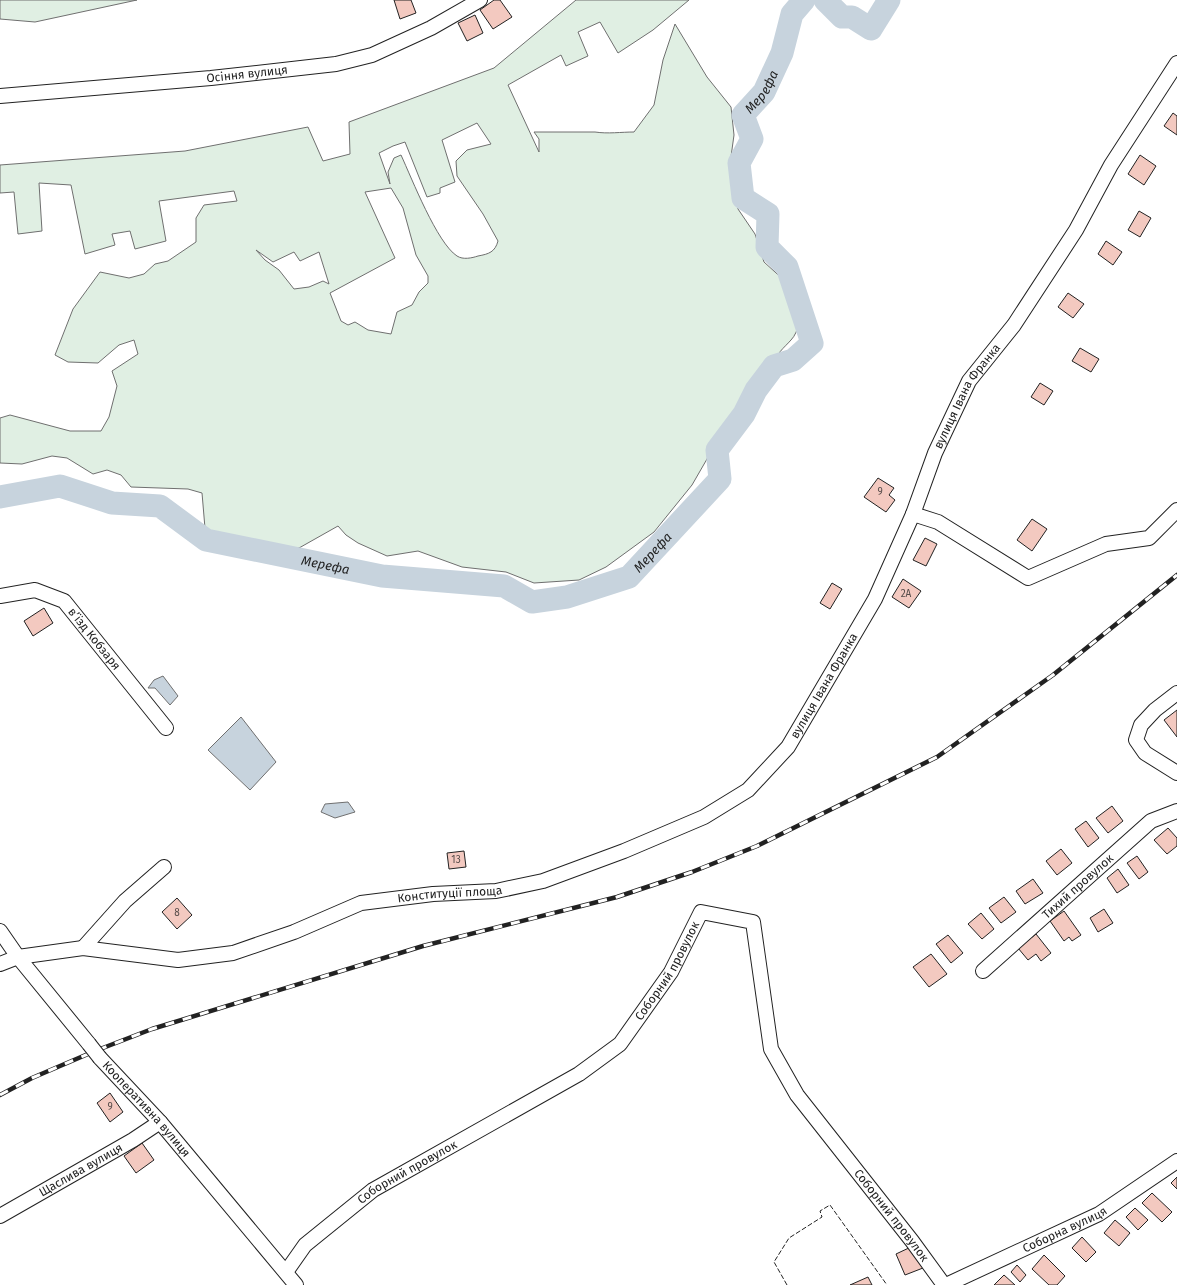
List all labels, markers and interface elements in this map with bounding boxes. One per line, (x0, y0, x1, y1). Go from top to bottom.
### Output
street label: Осіння вулиця (206, 62, 288, 85)
water label: Мерефа (741, 68, 781, 116)
street label: вулиця Івана Франка (931, 341, 1003, 451)
house number: 9 (877, 486, 883, 498)
water label: Мерефа (630, 529, 674, 575)
water label: Мерефа (300, 552, 351, 577)
house number: 2А (901, 588, 912, 600)
street label: в’їзд Кобзаря (65, 605, 124, 673)
street label: вулиця Івана Франка (788, 630, 860, 741)
street label: Тихий провулок (1039, 851, 1117, 922)
house number: 13 (451, 854, 461, 866)
street label: Конституції площа (397, 883, 504, 905)
house number: 8 (174, 907, 180, 919)
street label: Соборний провулок (632, 918, 702, 1023)
street label: Кооперативна вулиця (100, 1058, 193, 1160)
house number: 9 (107, 1101, 113, 1113)
street label: Соборний провулок (355, 1137, 460, 1207)
street label: Щаслива вулиця (36, 1140, 125, 1199)
street label: Соборний провулок (851, 1166, 932, 1265)
street label: Соборна вулиця (1020, 1204, 1110, 1255)

